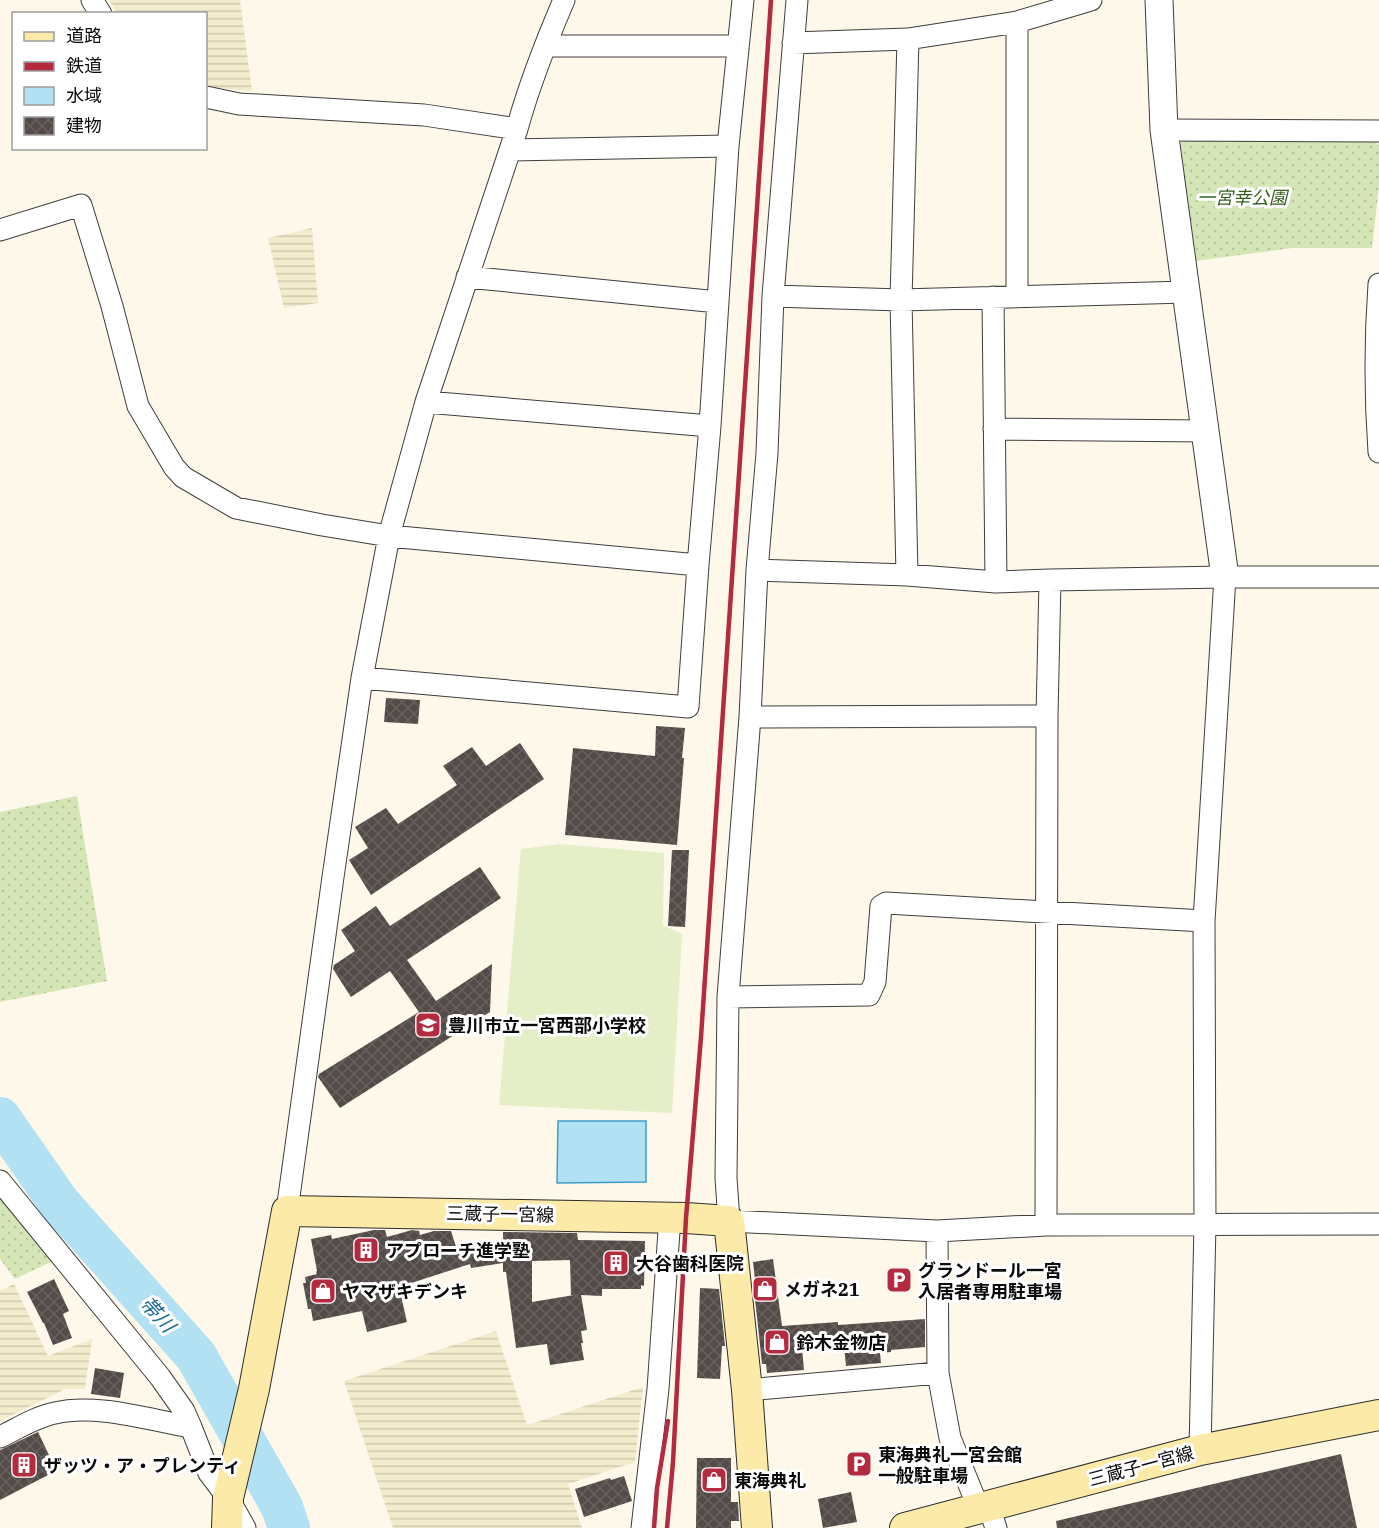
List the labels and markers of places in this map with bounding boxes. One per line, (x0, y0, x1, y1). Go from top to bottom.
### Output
school or university icon: 豊川市立一宮西部小学校 (413, 1010, 443, 1040)
place label: 豊川市立一宮西部小学校 (448, 1014, 646, 1037)
building icon: アプローチ進学塾 (351, 1235, 381, 1265)
place label: アプローチ進学塾 (386, 1239, 530, 1262)
building icon: 大谷歯科医院 (601, 1248, 631, 1278)
place label: 大谷歯科医院 (636, 1252, 744, 1275)
place label: グランドール一宮 入居者専用駐車場 (918, 1259, 1062, 1303)
parking icon: グランドール一宮 入居者専用駐車場 (884, 1265, 914, 1295)
shop icon: メガネ21 (750, 1274, 780, 1304)
shop icon: ヤマザキデンキ (308, 1276, 338, 1306)
place label: メガネ21 (784, 1278, 860, 1301)
place label: ヤマザキデンキ (342, 1280, 468, 1303)
shop icon: 鈴木金物店 (762, 1327, 792, 1357)
place label: 鈴木金物店 (796, 1331, 886, 1354)
place label: 東海典礼一宮会館 一般駐車場 (878, 1443, 1022, 1487)
parking icon: 東海典礼一宮会館 一般駐車場 (844, 1449, 874, 1479)
building icon: ザッツ・ア・プレンティ (9, 1450, 39, 1480)
place label: ザッツ・ア・プレンティ (44, 1454, 241, 1477)
shop icon: 東海典礼 (699, 1465, 729, 1495)
place label: 東海典礼 (734, 1469, 806, 1492)

